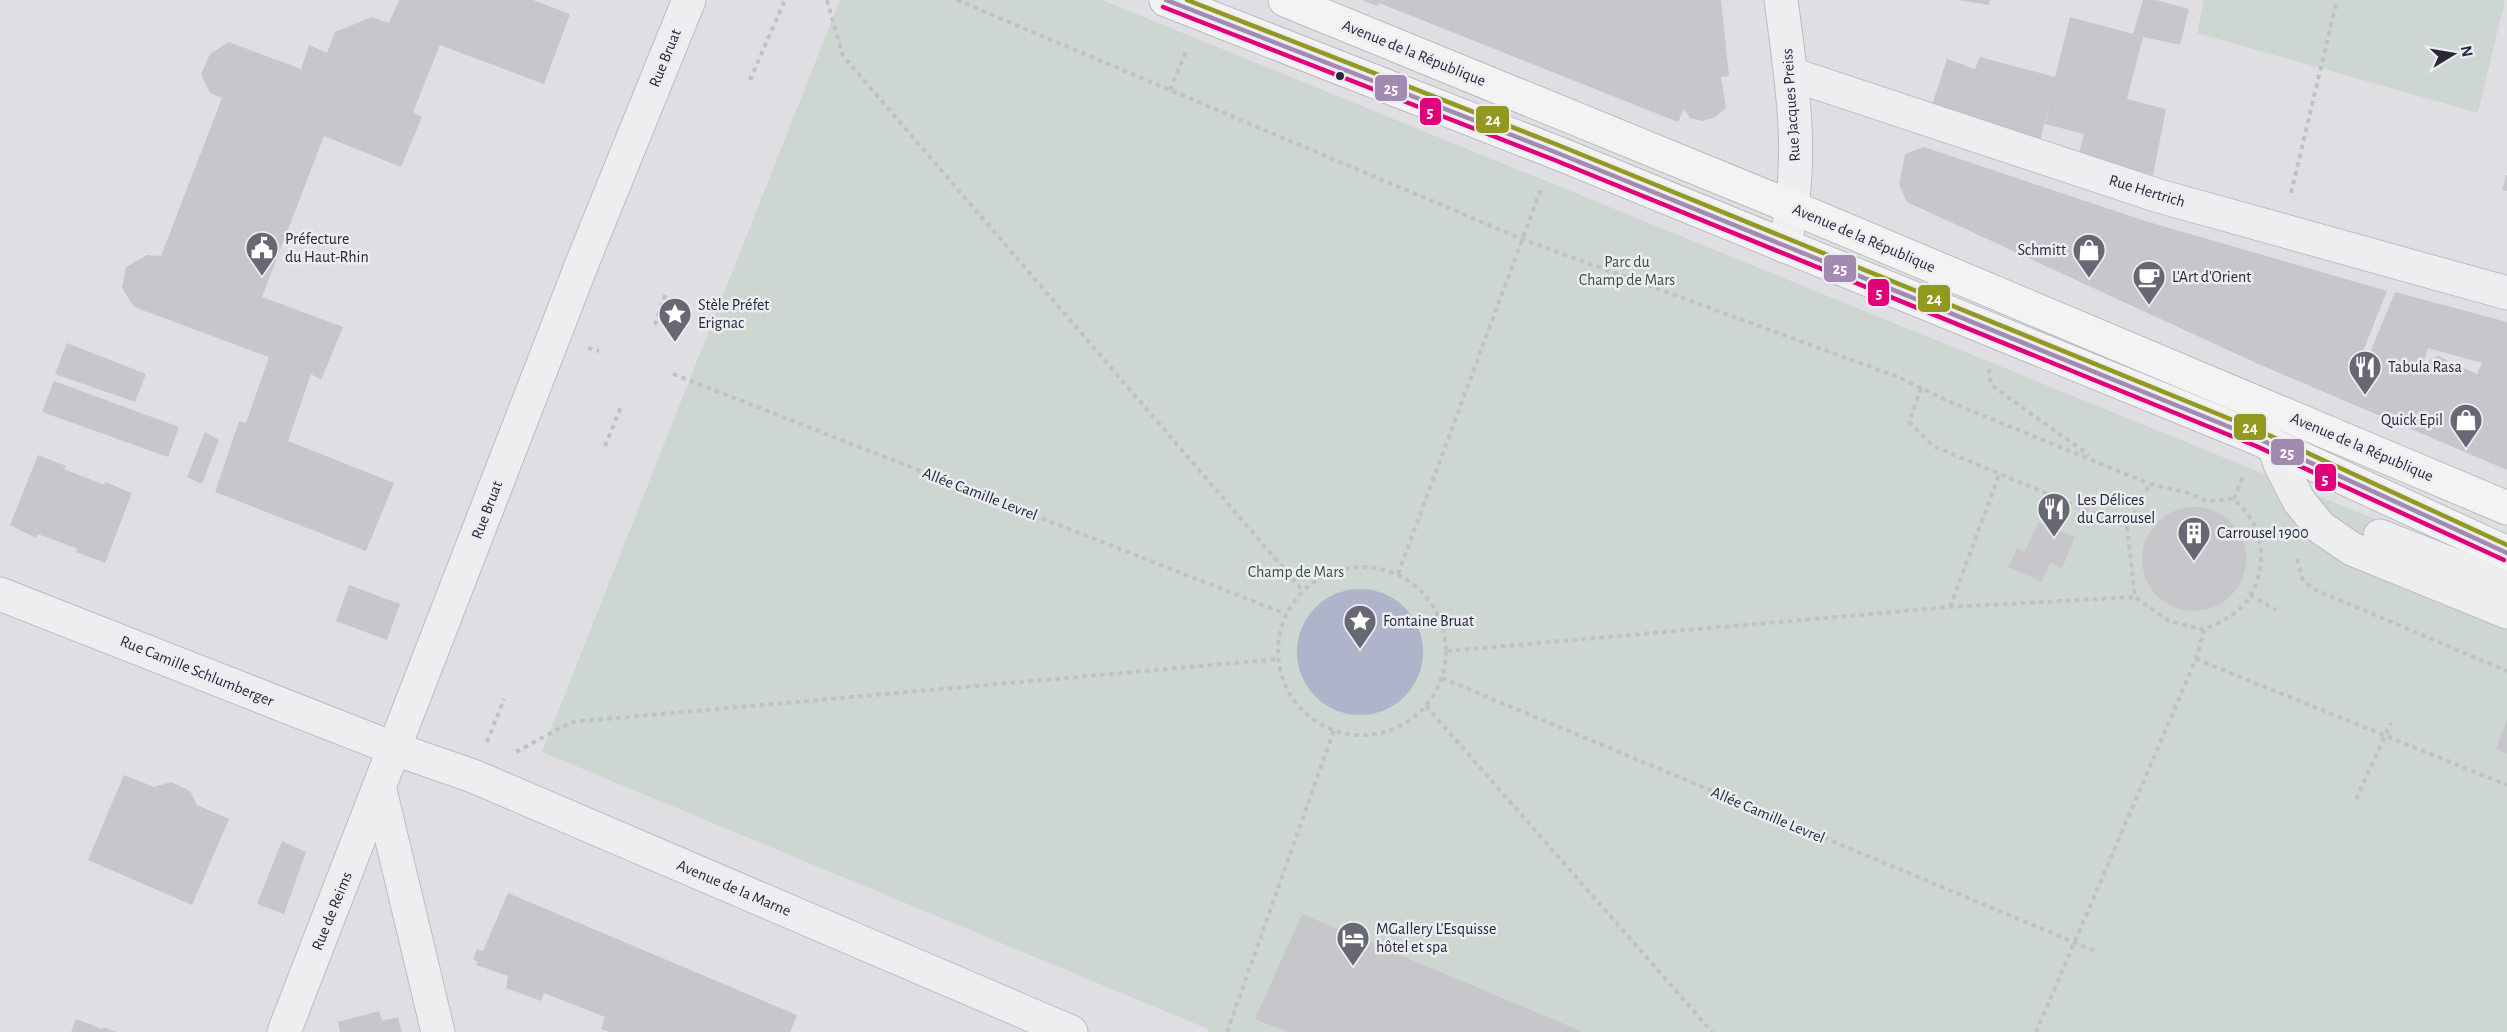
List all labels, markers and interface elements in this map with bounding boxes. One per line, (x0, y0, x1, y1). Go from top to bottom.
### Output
street label: Avenue de la République (1340, 17, 1488, 89)
north arrow (2423, 24, 2483, 84)
street label: Rue Bruat (646, 27, 684, 89)
text: N (2458, 44, 2476, 58)
street label: Rue Jacques Preiss (1779, 48, 1803, 162)
unlabelled marker (1334, 70, 1346, 82)
line badge: 25 (1374, 74, 1408, 102)
text: 25 (1384, 81, 1398, 97)
line badge: 5 (1419, 97, 1442, 126)
text: 5 (1427, 104, 1434, 120)
line badge: 24 (1475, 105, 1510, 134)
text: 24 (1485, 112, 1501, 128)
street label: Rue Hertrich (2107, 172, 2187, 210)
street label: Avenue de la République (1790, 201, 1938, 275)
public building icon: Préfecture du Haut-Rhin (244, 230, 280, 277)
place label: Préfecture du Haut-Rhin (285, 231, 369, 265)
shop icon: Schmitt (2071, 232, 2107, 279)
place label: Schmitt (2018, 242, 2066, 258)
park label: Parc du Champ de Mars (1579, 254, 1675, 288)
line badge: 25 (1823, 254, 1857, 283)
cafe icon: L'Art d'Orient (2131, 259, 2167, 306)
text: 25 (1833, 261, 1847, 277)
place label: L'Art d'Orient (2172, 269, 2251, 285)
line badge: 5 (1867, 278, 1890, 307)
line badge: 24 (1917, 284, 1951, 313)
text: 5 (1876, 285, 1883, 301)
text: 24 (1926, 291, 1942, 307)
place icon: Stèle Préfet Erignac (657, 296, 693, 343)
place label: Stèle Préfet Erignac (698, 297, 769, 331)
restaurant icon: Tabula Rasa (2347, 349, 2383, 396)
place label: Tabula Rasa (2388, 359, 2462, 375)
shop icon: Quick Epil (2448, 402, 2484, 449)
street label: Avenue de la République (2288, 410, 2436, 484)
place label: Quick Epil (2381, 412, 2443, 429)
line badge: 24 (2233, 413, 2267, 441)
text: 24 (2242, 420, 2258, 436)
line badge: 25 (2270, 438, 2305, 466)
text: 25 (2280, 445, 2294, 461)
line badge: 5 (2314, 463, 2337, 492)
street label: Allée Camille Levrel (920, 465, 1040, 523)
text: 5 (2322, 471, 2329, 487)
street label: Rue Bruat (469, 479, 505, 541)
restaurant icon: Les Délices du Carrousel (2036, 491, 2072, 538)
place label: Les Délices du Carrousel (2077, 492, 2155, 526)
building icon: Carrousel 1900 (2176, 515, 2212, 562)
place label: Carrousel 1900 (2217, 525, 2309, 541)
park label: Champ de Mars (1248, 564, 1344, 580)
place icon: Fontaine Bruat (1342, 603, 1378, 650)
place label: Fontaine Bruat (1383, 613, 1474, 629)
street label: Rue Camille Schlumberger (118, 633, 277, 710)
street label: Allée Camille Levrel (1709, 784, 1827, 846)
street label: Avenue de la Marne (675, 857, 793, 919)
street label: Rue de Reims (309, 869, 355, 953)
hotel icon: MGallery L'Esquisse hôtel et spa (1335, 920, 1371, 967)
place label: MGallery L'Esquisse hôtel et spa (1376, 921, 1496, 955)

